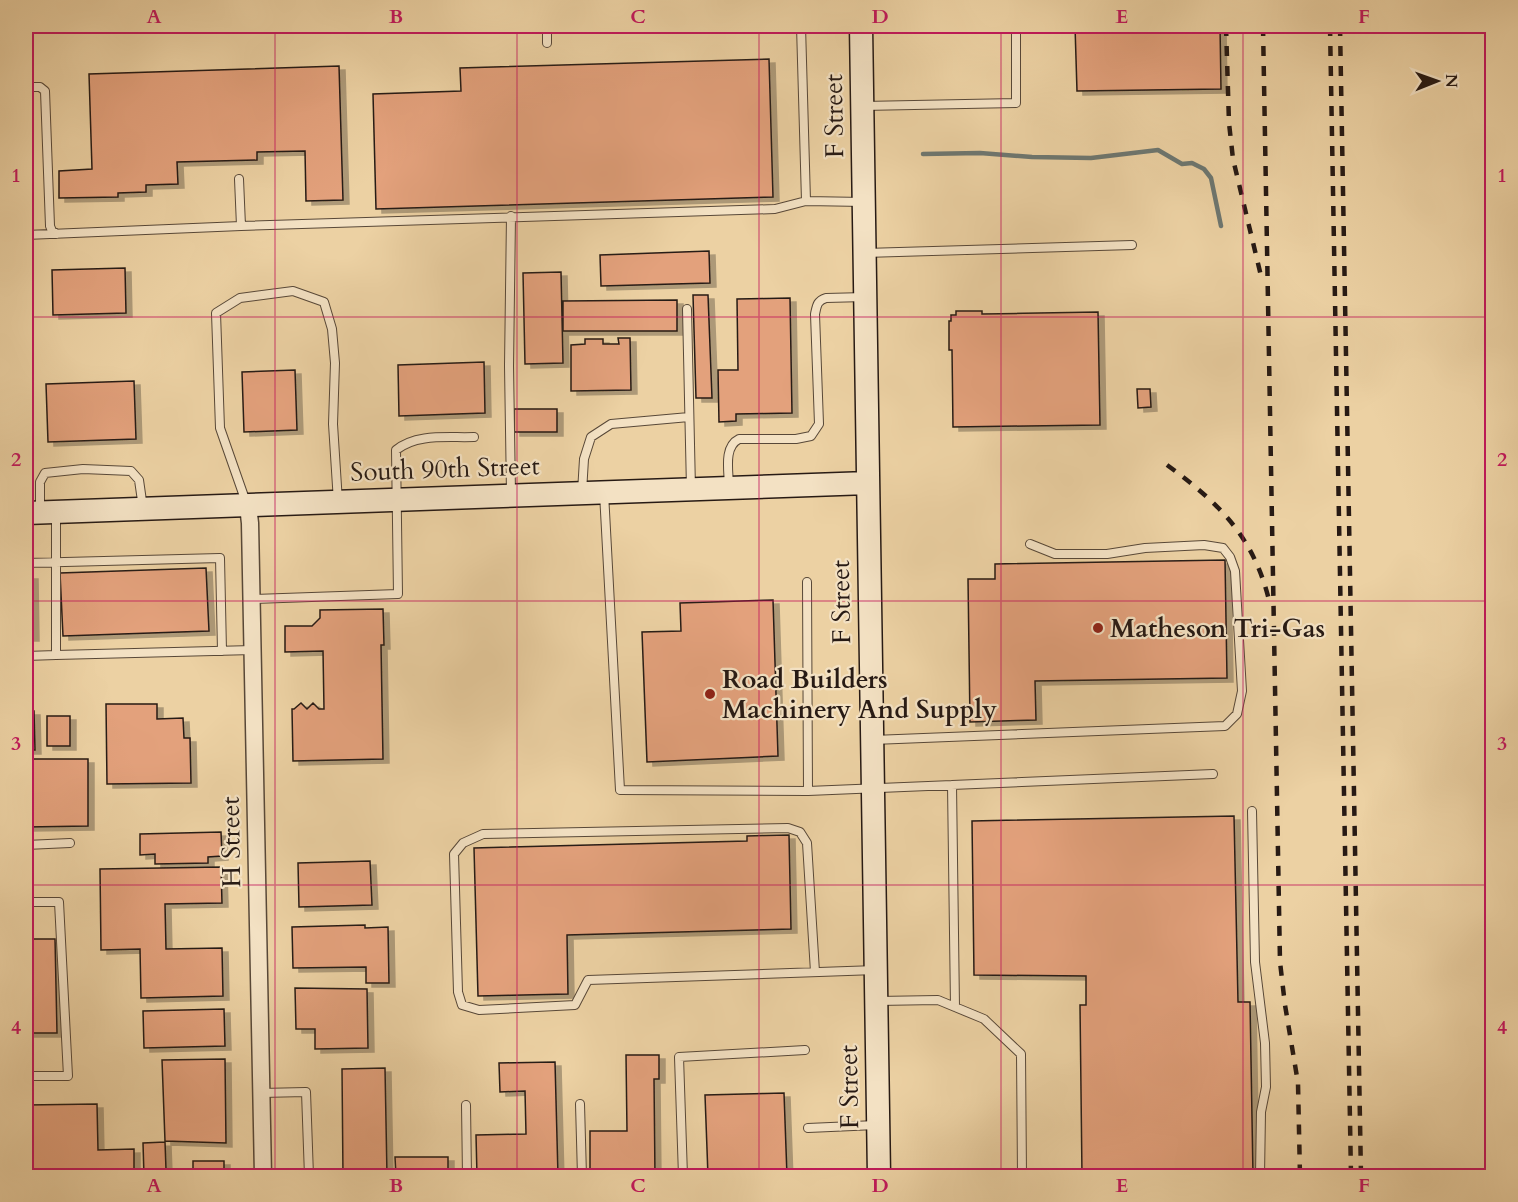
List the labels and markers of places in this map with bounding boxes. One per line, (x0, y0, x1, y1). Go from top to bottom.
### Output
place label: Matheson Tri-Gas (1110, 611, 1325, 646)
marker: Matheson Tri-Gas (1091, 621, 1105, 635)
place label: Road Builders Machinery And Supply (722, 662, 997, 727)
marker: Road Builders Machinery And Supply (703, 687, 717, 701)

